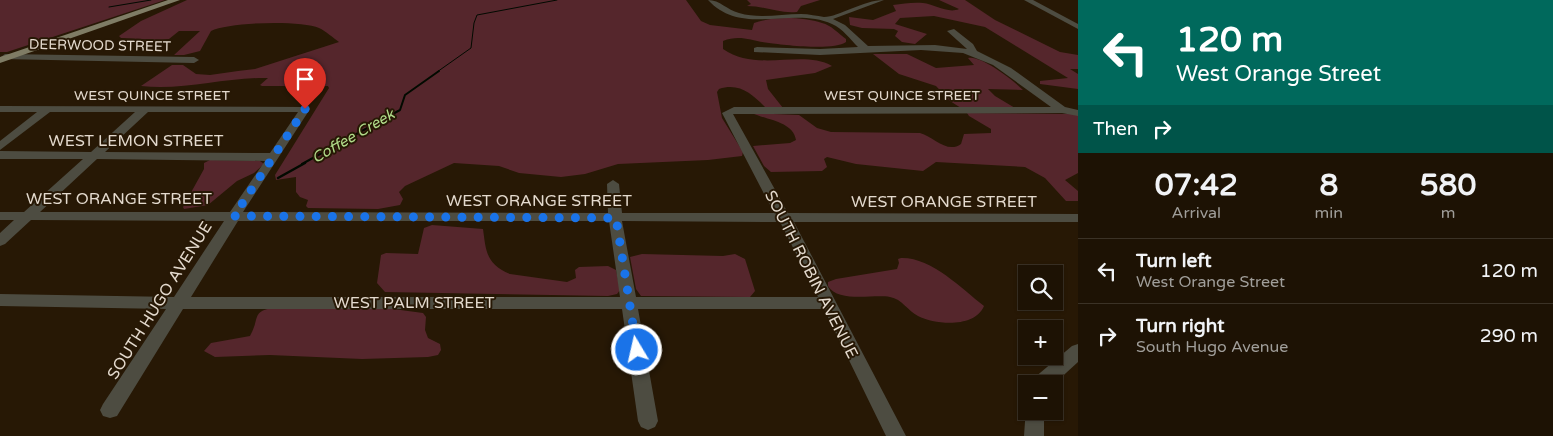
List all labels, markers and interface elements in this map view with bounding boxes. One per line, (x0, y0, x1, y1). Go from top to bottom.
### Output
text: 120 m (1176, 19, 1283, 61)
icon: left (1093, 20, 1158, 85)
street label: DEERWOOD STREET (29, 36, 172, 55)
pin (284, 58, 326, 109)
text: West Orange Street (1176, 61, 1381, 87)
icon: arrive (291, 65, 319, 93)
street label: WEST QUINCE STREET (74, 87, 230, 104)
street label: WEST QUINCE STREET (824, 87, 980, 104)
water label: Coffee Creek (309, 104, 399, 167)
icon: right (1148, 115, 1176, 143)
text: Then (1093, 118, 1138, 140)
street label: WEST LEMON STREET (49, 131, 224, 151)
text: 07:42 (1155, 167, 1238, 204)
text: 8 (1319, 167, 1338, 204)
text: 580 (1420, 167, 1476, 204)
street label: SOUTH ROBIN AVENUE (760, 187, 862, 362)
street label: WEST ORANGE STREET (26, 189, 212, 209)
street label: WEST ORANGE STREET (446, 191, 632, 211)
street label: WEST ORANGE STREET (851, 192, 1037, 212)
text: Arrival (1172, 203, 1221, 223)
text: min (1315, 203, 1343, 223)
text: m (1441, 203, 1455, 223)
street label: SOUTH HUGO AVENUE (103, 218, 217, 383)
text: Turn left (1136, 250, 1212, 272)
icon: left (1093, 257, 1121, 285)
text: 120 m (1480, 260, 1538, 282)
map controls (1018, 265, 1063, 420)
button: search (1018, 265, 1063, 310)
text: West Orange Street (1136, 272, 1285, 292)
street label: WEST PALM STREET (334, 293, 495, 313)
text: Turn right (1136, 315, 1224, 337)
button: + (1018, 320, 1063, 365)
icon: right (1093, 322, 1121, 350)
position arrow (610, 323, 662, 375)
text: 290 m (1480, 325, 1538, 347)
text: South Hugo Avenue (1136, 337, 1288, 357)
button: − (1018, 375, 1063, 420)

